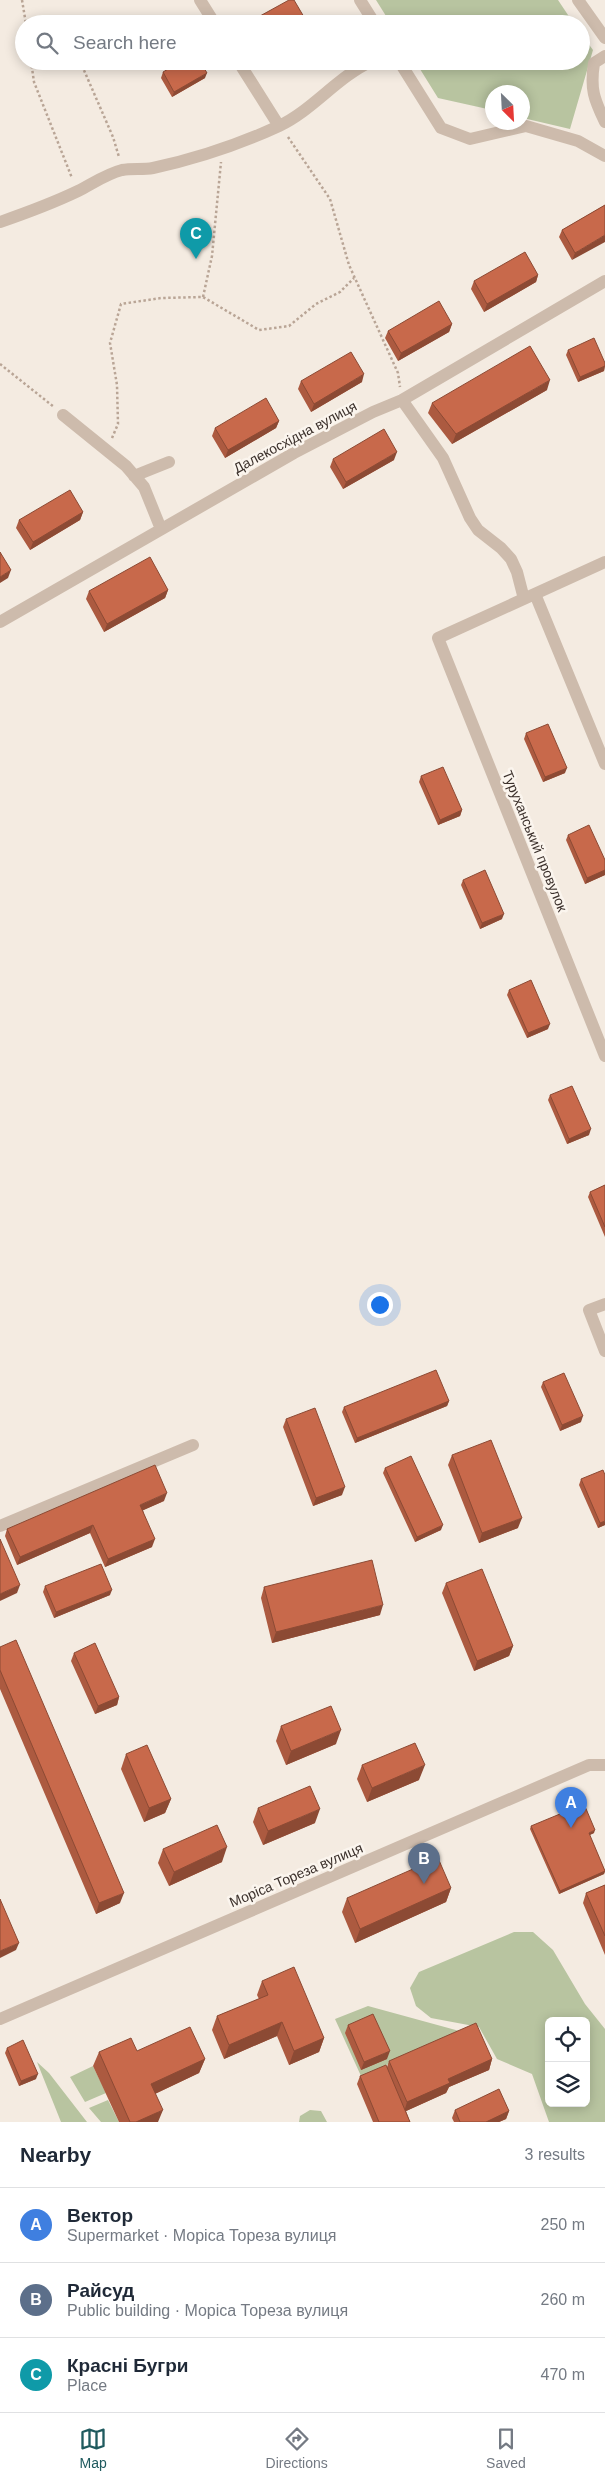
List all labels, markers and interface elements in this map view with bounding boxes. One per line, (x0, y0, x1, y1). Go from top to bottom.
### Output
search box (15, 15, 590, 70)
icon: search (33, 29, 61, 57)
text: Search here (73, 32, 177, 53)
north arrow (485, 85, 530, 130)
pin: C (180, 218, 212, 259)
street label: Далекосхідна вулиця (231, 398, 359, 476)
street label: Туруханський провулок (499, 768, 571, 915)
your location (367, 1292, 393, 1318)
pin: A (555, 1787, 587, 1828)
street label: Моріса Тореза вулиця (227, 1840, 365, 1910)
pin: B (408, 1843, 440, 1884)
map controls (545, 2017, 590, 2107)
button: locate (545, 2017, 590, 2062)
button: layers (545, 2062, 590, 2107)
text: Nearby (20, 2143, 91, 2166)
text: 3 results (525, 2146, 585, 2163)
text: Вектор (67, 2205, 133, 2226)
text: A (30, 2216, 42, 2233)
text: 250 m (541, 2216, 585, 2233)
text: Supermarket · Моріса Тореза вулиця (67, 2227, 336, 2244)
text: Райсуд (67, 2280, 134, 2301)
text: B (30, 2291, 42, 2308)
text: 260 m (541, 2291, 585, 2308)
text: Public building · Моріса Тореза вулиця (67, 2302, 348, 2319)
text: Красні Бугри (67, 2355, 189, 2376)
text: C (30, 2366, 42, 2383)
text: 470 m (541, 2366, 585, 2383)
text: Place (67, 2377, 107, 2394)
tab: Map (79, 2425, 107, 2471)
tab: Directions (266, 2425, 328, 2471)
tab: Saved (486, 2425, 526, 2471)

